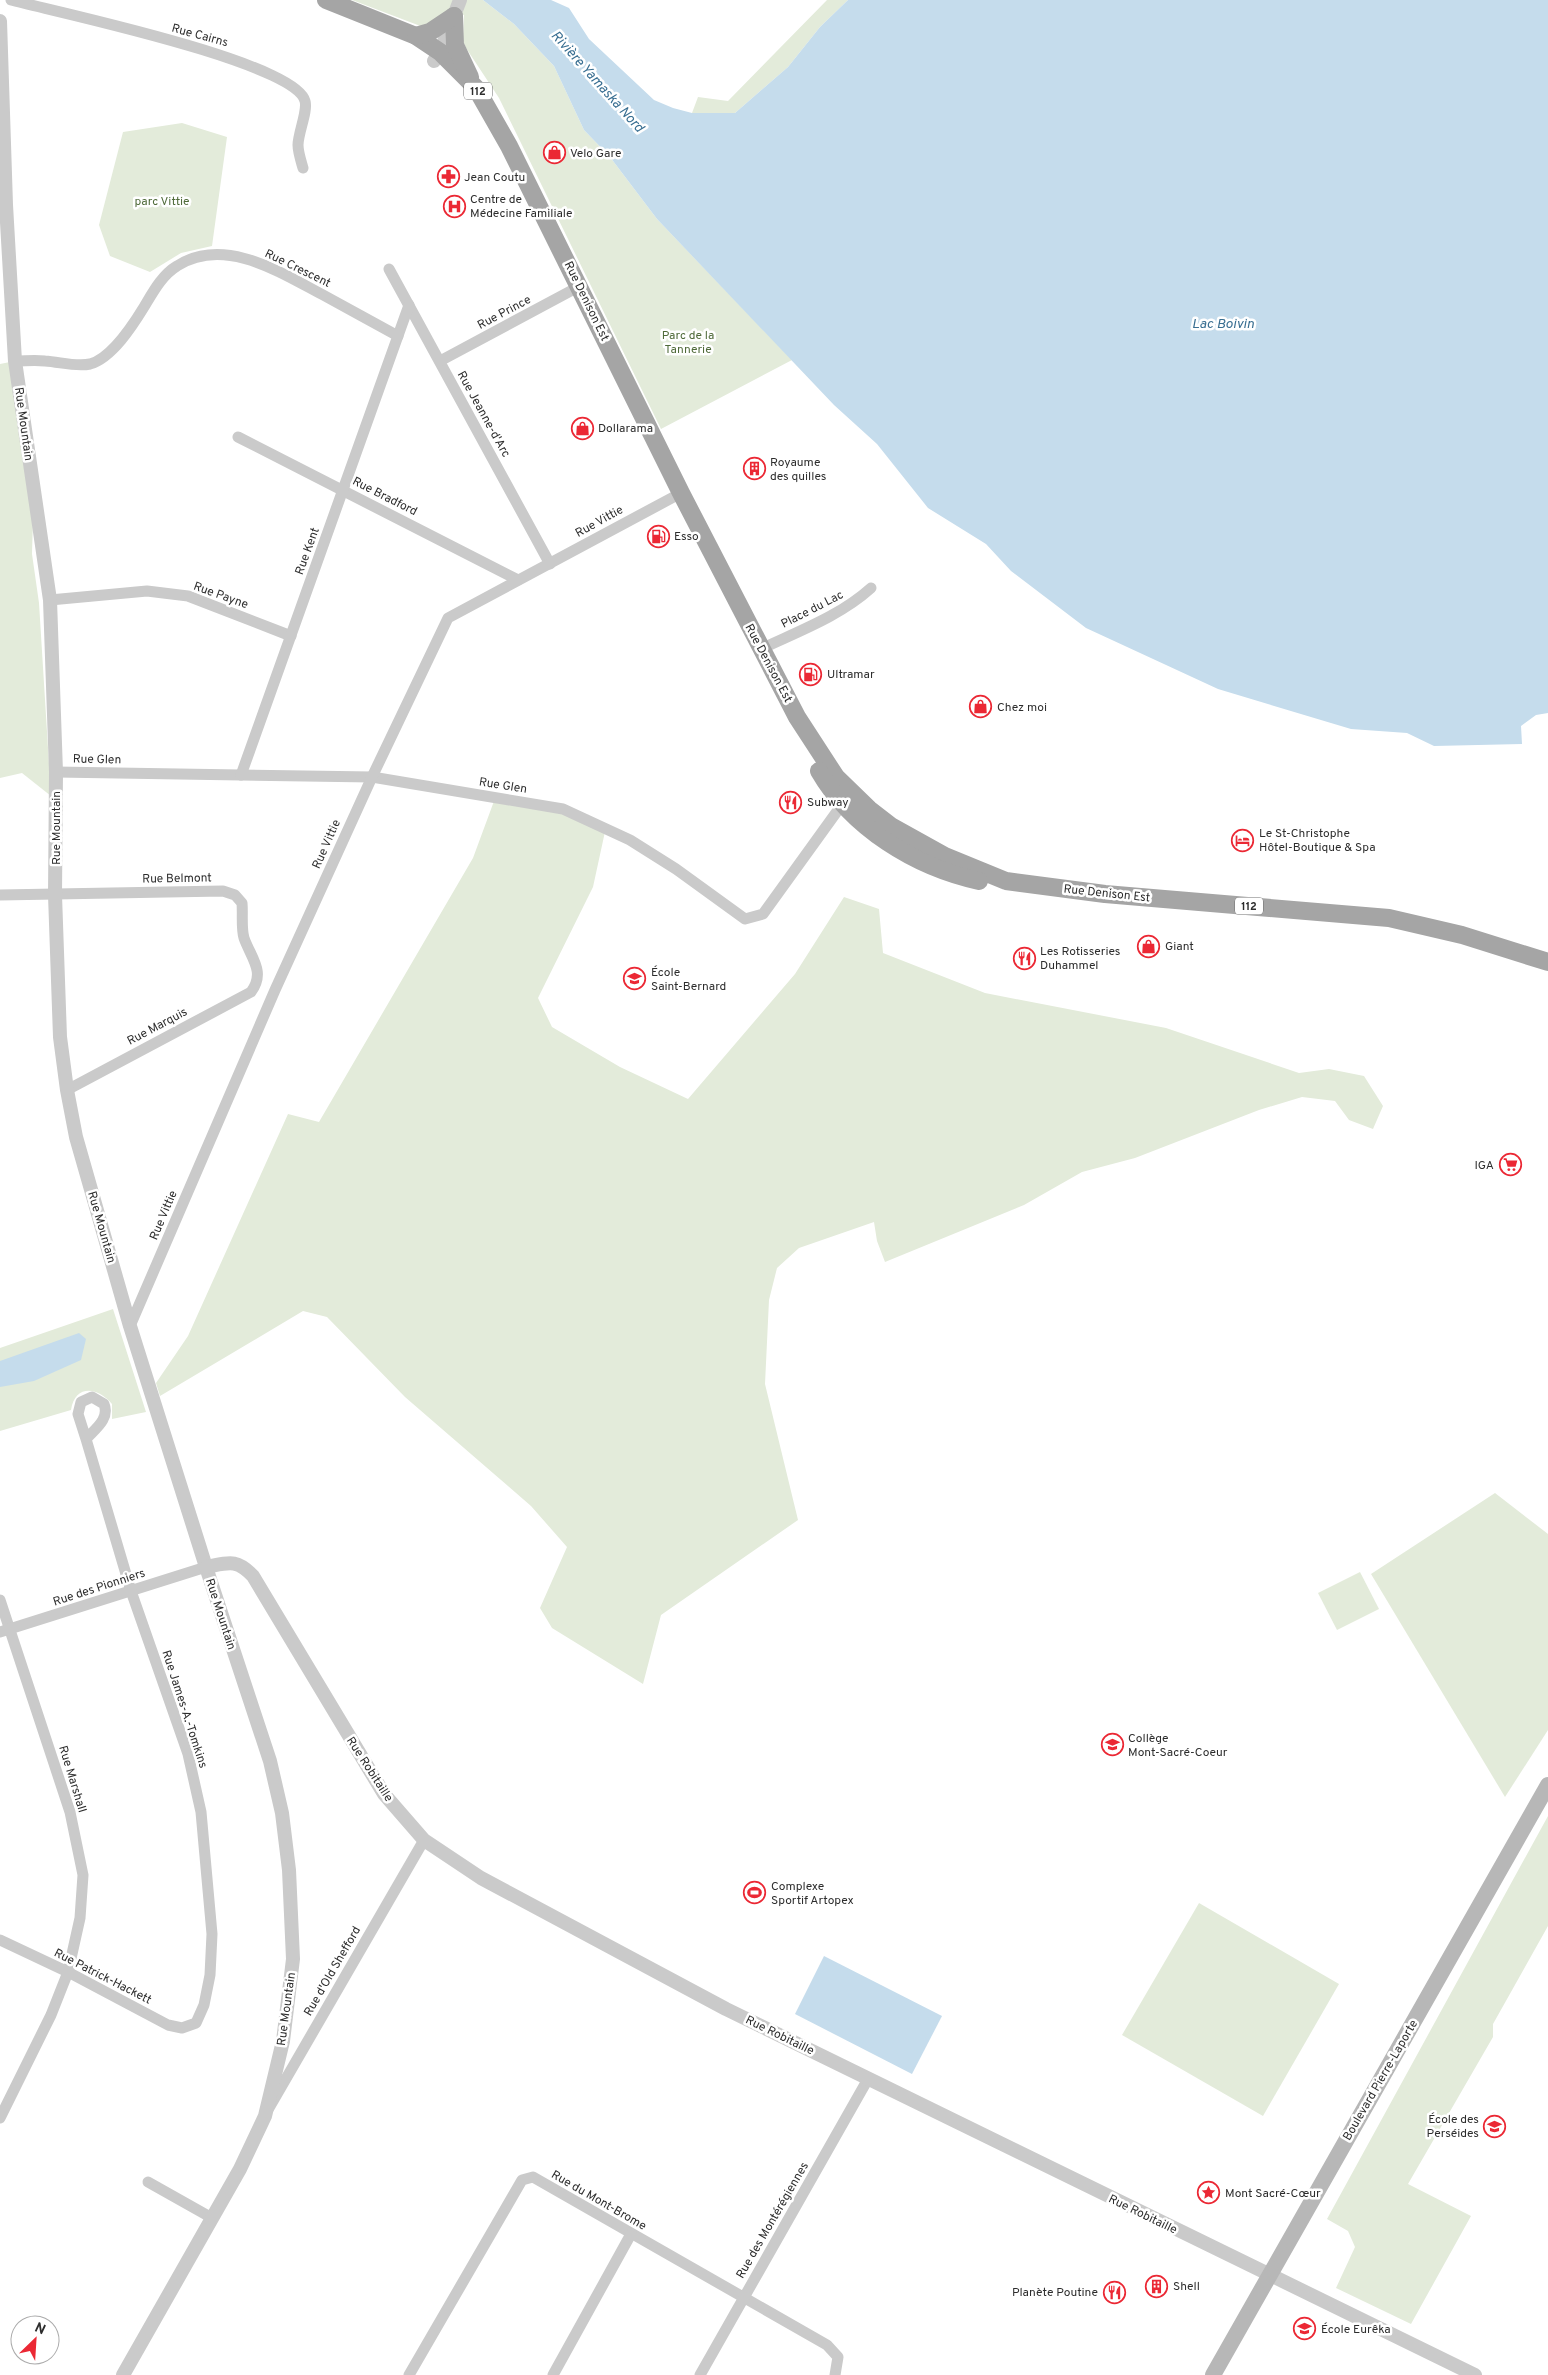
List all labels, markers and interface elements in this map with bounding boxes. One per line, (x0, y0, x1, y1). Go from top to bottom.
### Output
street label: Rue Cairns (170, 21, 230, 51)
water label: Rivière Yamaska Nord (547, 28, 648, 137)
road number: 112 (464, 82, 492, 100)
shop icon: Velo Gare (542, 141, 566, 165)
place label: Velo Gare (570, 146, 621, 162)
pharmacy icon: Jean Coutu (436, 165, 460, 189)
place label: Jean Coutu (464, 170, 525, 186)
place label: Centre de Médecine Familiale (470, 192, 572, 222)
park label: parc Vittie (134, 194, 190, 210)
hospital icon: Centre de Médecine Familiale (442, 194, 466, 218)
street label: Rue Crescent (262, 246, 333, 292)
street label: Rue Denison Est (560, 259, 612, 344)
street label: Rue Prince (475, 292, 534, 334)
water label: Lac Boivin (1192, 316, 1255, 333)
park label: Parc de la Tannerie (662, 328, 714, 358)
street label: Rue Jeanne-d'Arc (453, 368, 513, 460)
street label: Rue Mountain (10, 386, 36, 462)
shop icon: Dollarama (570, 416, 594, 440)
place label: Dollarama (598, 421, 653, 437)
place label: Royaume des quilles (770, 455, 826, 485)
building icon: Royaume des quilles (742, 457, 766, 481)
street label: Rue Bradford (349, 474, 420, 520)
street label: Rue Vittie (573, 502, 626, 542)
fuel station icon: Esso (646, 524, 670, 548)
street label: Rue Kent (292, 526, 324, 577)
place label: Esso (674, 529, 699, 545)
street label: Rue Payne (191, 579, 250, 613)
street label: Place du Lac (778, 587, 846, 632)
street label: Rue Denison Est (741, 621, 796, 706)
fuel station icon: Ultramar (799, 662, 823, 686)
place label: Ultramar (827, 667, 875, 683)
shop icon: Chez moi (969, 695, 993, 719)
place label: Chez moi (997, 700, 1047, 716)
street label: Rue Glen (73, 752, 121, 768)
street label: Rue Glen (478, 774, 528, 798)
restaurant icon: Subway (779, 790, 803, 814)
street label: Rue Mountain (49, 791, 65, 865)
place label: Subway (807, 795, 849, 811)
street label: Rue Vittie (309, 817, 345, 872)
place label: Le St-Christophe Hôtel-Boutique & Spa (1259, 826, 1376, 856)
hotel icon: Le St-Christophe Hôtel-Boutique & Spa (1231, 828, 1255, 852)
street label: Rue Belmont (142, 870, 212, 888)
street label: Rue Denison Est (1063, 881, 1151, 906)
road number: 112 (1235, 898, 1263, 914)
shop icon: Giant (1137, 934, 1161, 958)
place label: Giant (1165, 939, 1194, 955)
place label: Les Rotisseries Duhammel (1040, 944, 1120, 974)
restaurant icon: Les Rotisseries Duhammel (1012, 946, 1036, 970)
place label: École Saint-Bernard (651, 965, 726, 995)
school or university icon: École Saint-Bernard (623, 967, 647, 991)
street label: Rue Marquis (125, 1004, 190, 1049)
supermarket icon: IGA (1498, 1153, 1522, 1177)
place label: IGA (1474, 1158, 1494, 1174)
street label: Rue Vittie (146, 1188, 182, 1243)
street label: Rue Mountain (83, 1189, 119, 1265)
street label: Rue des Pionniers (51, 1566, 147, 1610)
street label: Rue Mountain (201, 1577, 239, 1652)
street label: Rue James-A.-Tomkins (157, 1648, 211, 1770)
place label: Collège Mont-Sacré-Coeur (1128, 1731, 1228, 1761)
school or university icon: Collège Mont-Sacré-Coeur (1100, 1733, 1124, 1757)
street label: Rue Robitaille (342, 1734, 396, 1805)
street label: Rue Marshall (54, 1744, 90, 1815)
place label: Complexe Sportif Artopex (771, 1879, 854, 1909)
sports icon: Complexe Sportif Artopex (743, 1881, 767, 1905)
street label: Rue d'Old Shefford (301, 1924, 365, 2019)
street label: Rue Patrick-Hackett (51, 1945, 154, 2008)
street label: Rue Mountain (274, 1971, 300, 2047)
street label: Rue Robitaille (743, 2012, 817, 2059)
street label: Boulevard Pierre-Laporte (1340, 2017, 1422, 2144)
place label: École des Perséides (1427, 2112, 1479, 2142)
school or university icon: École des Perséides (1483, 2114, 1507, 2138)
street label: Rue des Montérégiennes (733, 2159, 813, 2282)
street label: Rue du Mont-Brome (548, 2167, 649, 2235)
place icon: Mont Sacré-Cœur (1197, 2181, 1221, 2205)
place label: Mont Sacré-Cœur (1225, 2186, 1321, 2202)
street label: Rue Robitaille (1106, 2191, 1180, 2238)
building icon: Shell (1145, 2274, 1169, 2298)
place label: Shell (1173, 2279, 1200, 2295)
restaurant icon: Planète Poutine (1102, 2280, 1126, 2304)
place label: Planète Poutine (1012, 2285, 1098, 2301)
north arrow (10, 2315, 60, 2365)
school or university icon: École Eurêka (1293, 2317, 1317, 2341)
text: N (32, 2320, 48, 2339)
place label: École Eurêka (1321, 2322, 1391, 2338)

